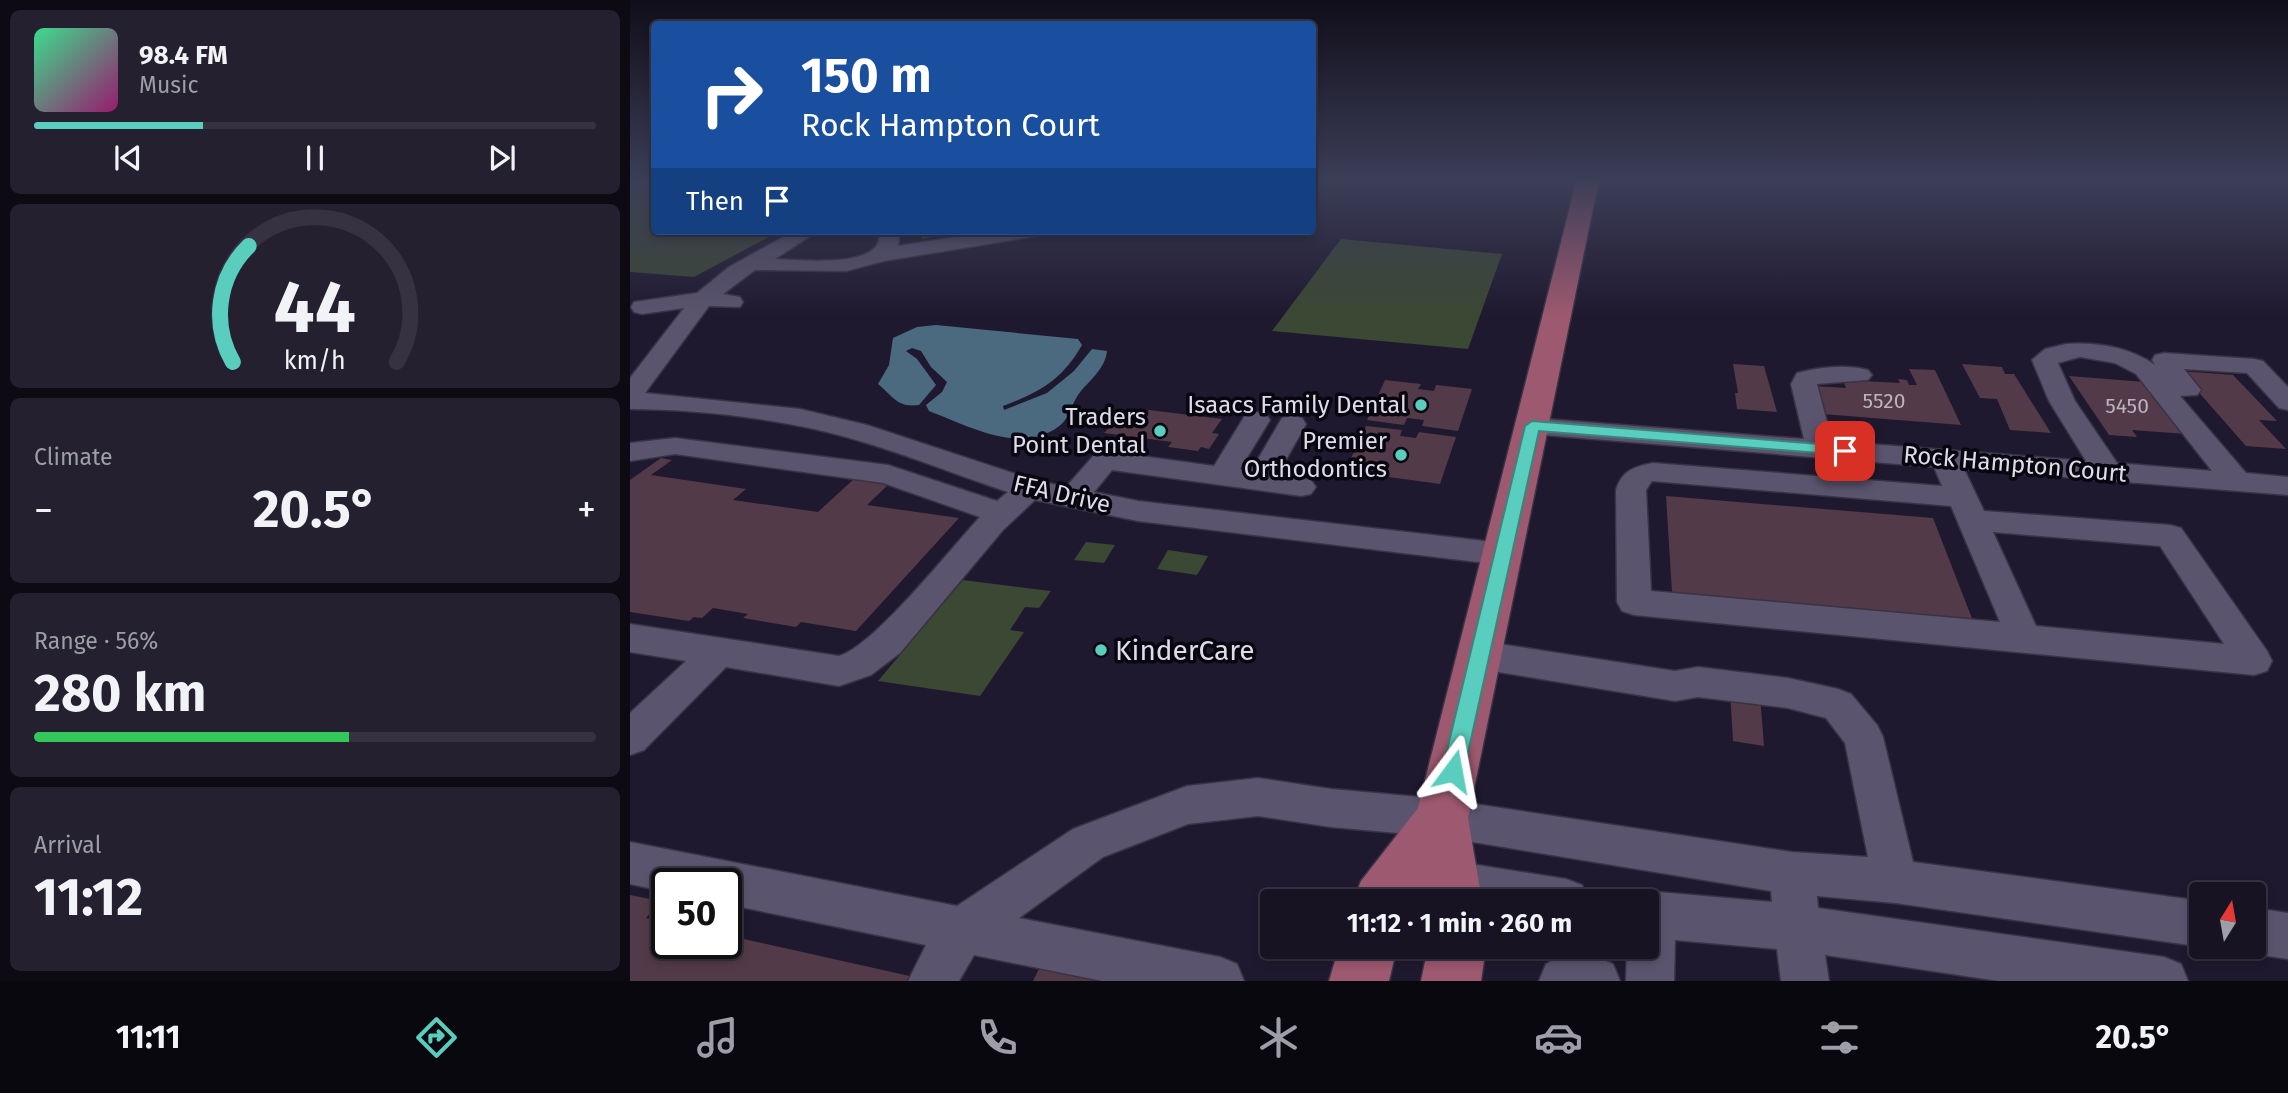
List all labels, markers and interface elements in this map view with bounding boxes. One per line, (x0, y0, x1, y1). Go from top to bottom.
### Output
text: 98.4 FM (139, 40, 228, 71)
text: 150 m (801, 46, 932, 105)
icon: right (686, 49, 777, 140)
text: Music (139, 71, 199, 99)
text: Rock Hampton Court (801, 106, 1100, 144)
icon: previous (109, 139, 147, 177)
icon: pause (296, 139, 334, 177)
icon: next (483, 139, 521, 177)
icon: arrive (758, 182, 796, 220)
text: Then (686, 186, 744, 217)
text: 44 (274, 265, 356, 352)
text: km/h (284, 346, 346, 376)
house number: 5520 (1863, 388, 1905, 414)
place label: Isaacs Family Dental (1187, 391, 1407, 419)
house number: 5450 (2105, 393, 2149, 419)
marker: Isaacs Family Dental (1413, 397, 1429, 413)
place label: Traders Point Dental (1012, 403, 1146, 459)
pin (1815, 421, 1875, 481)
marker: Traders Point Dental (1152, 423, 1168, 439)
place label: Premier Orthodontics (1244, 427, 1388, 483)
icon: arrive (1826, 432, 1864, 470)
street label: Rock Hampton Court (1902, 440, 2128, 488)
text: Climate (34, 443, 113, 471)
marker: Premier Orthodontics (1393, 447, 1409, 463)
street label: FFA Drive (1011, 469, 1113, 519)
text: 20.5° (253, 478, 377, 541)
text: − (34, 487, 53, 533)
text: + (577, 487, 596, 533)
text: Range · 56% (34, 627, 158, 655)
place label: KinderCare (1115, 634, 1254, 667)
marker: KinderCare (1093, 642, 1109, 658)
text: 280 km (34, 662, 206, 725)
position arrow (1416, 734, 1490, 808)
text: Arrival (34, 831, 101, 859)
text: 11:12 (34, 866, 143, 929)
speed limit sign: 50 (651, 868, 742, 959)
north arrow (2189, 882, 2266, 959)
map controls (2189, 882, 2266, 959)
text: 11:12 · 1 min · 260 m (1347, 908, 1572, 939)
icon: directions (412, 1013, 461, 1062)
icon: music (693, 1013, 742, 1062)
icon: phone (973, 1013, 1022, 1062)
icon: climate (1254, 1013, 1303, 1062)
icon: car (1534, 1013, 1583, 1062)
icon: filters (1815, 1013, 1864, 1062)
text: 11:11 (116, 1018, 181, 1056)
text: 20.5° (2095, 1018, 2172, 1056)

